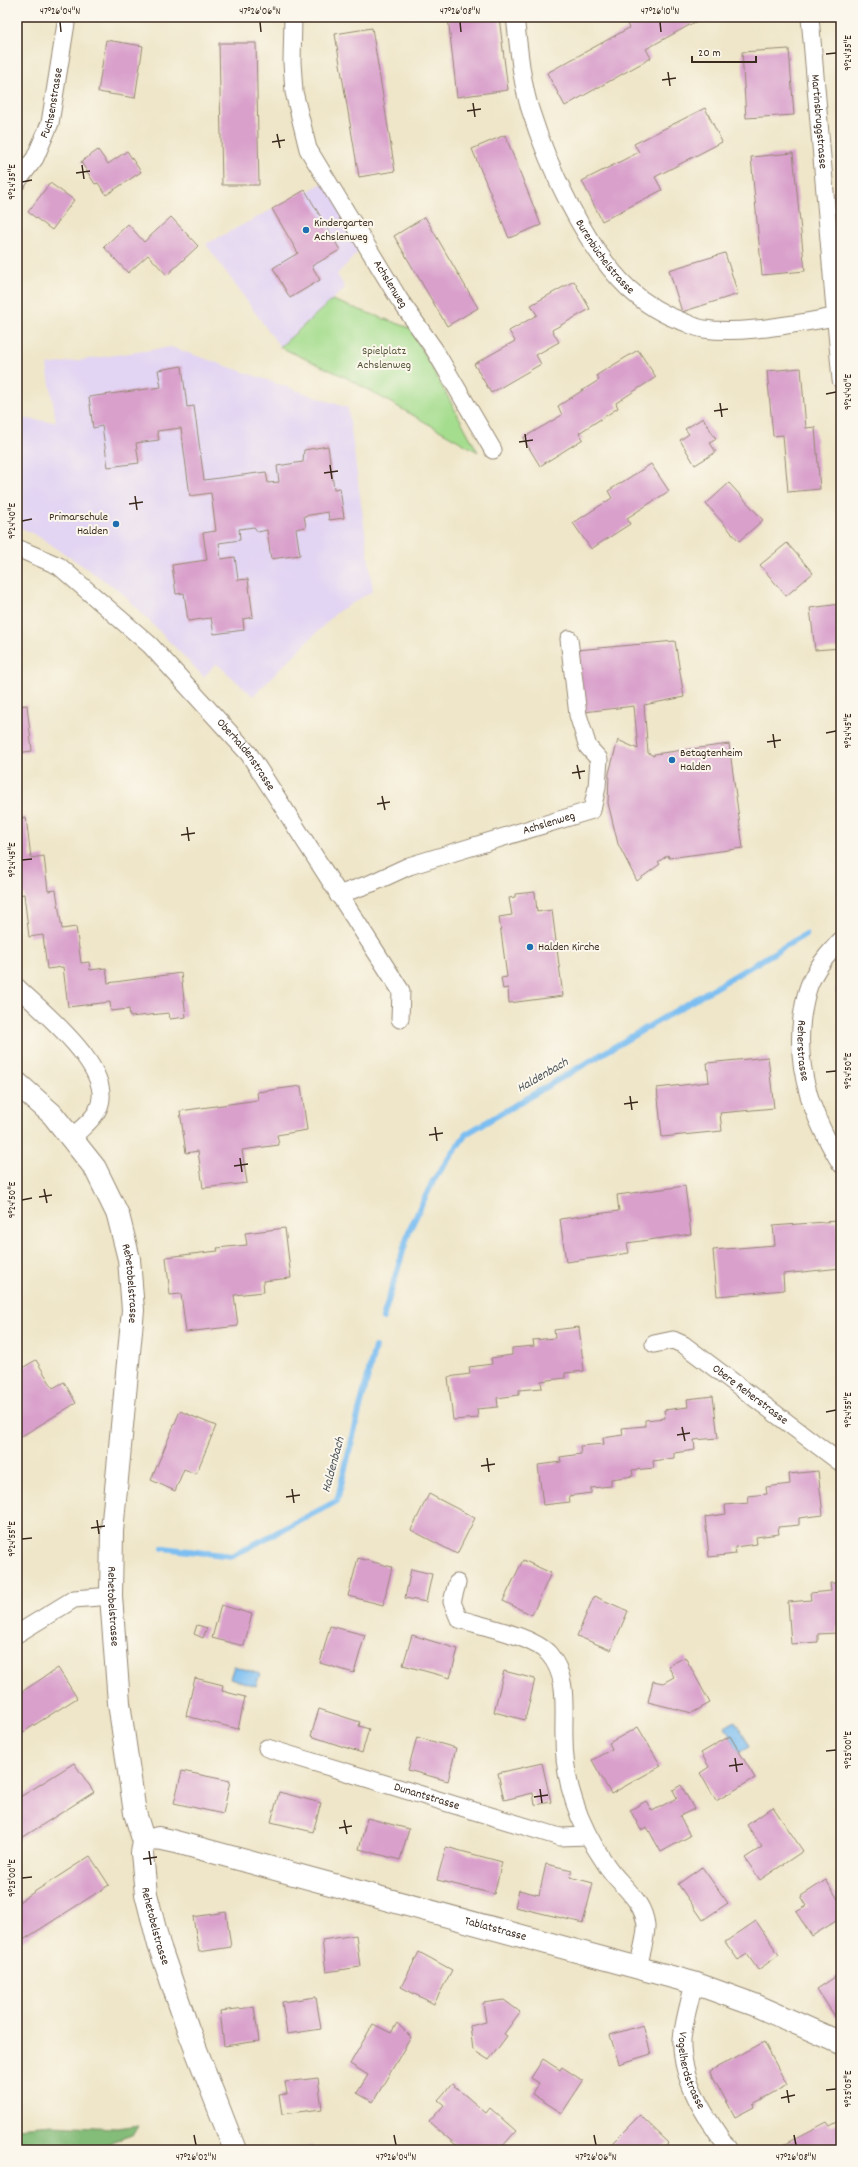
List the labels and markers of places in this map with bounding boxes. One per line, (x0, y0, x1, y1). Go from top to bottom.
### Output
place label: Kindergarten Achslenweg (314, 215, 374, 246)
marker: Kindergarten Achslenweg (301, 225, 311, 235)
place label: Primarschule Halden (49, 509, 108, 540)
marker: Primarschule Halden (111, 519, 121, 529)
place label: Betagtenheim Halden (680, 745, 743, 776)
marker: Betagtenheim Halden (667, 755, 677, 765)
place label: Halden Kirche (538, 939, 600, 956)
marker: Halden Kirche (525, 942, 535, 952)

